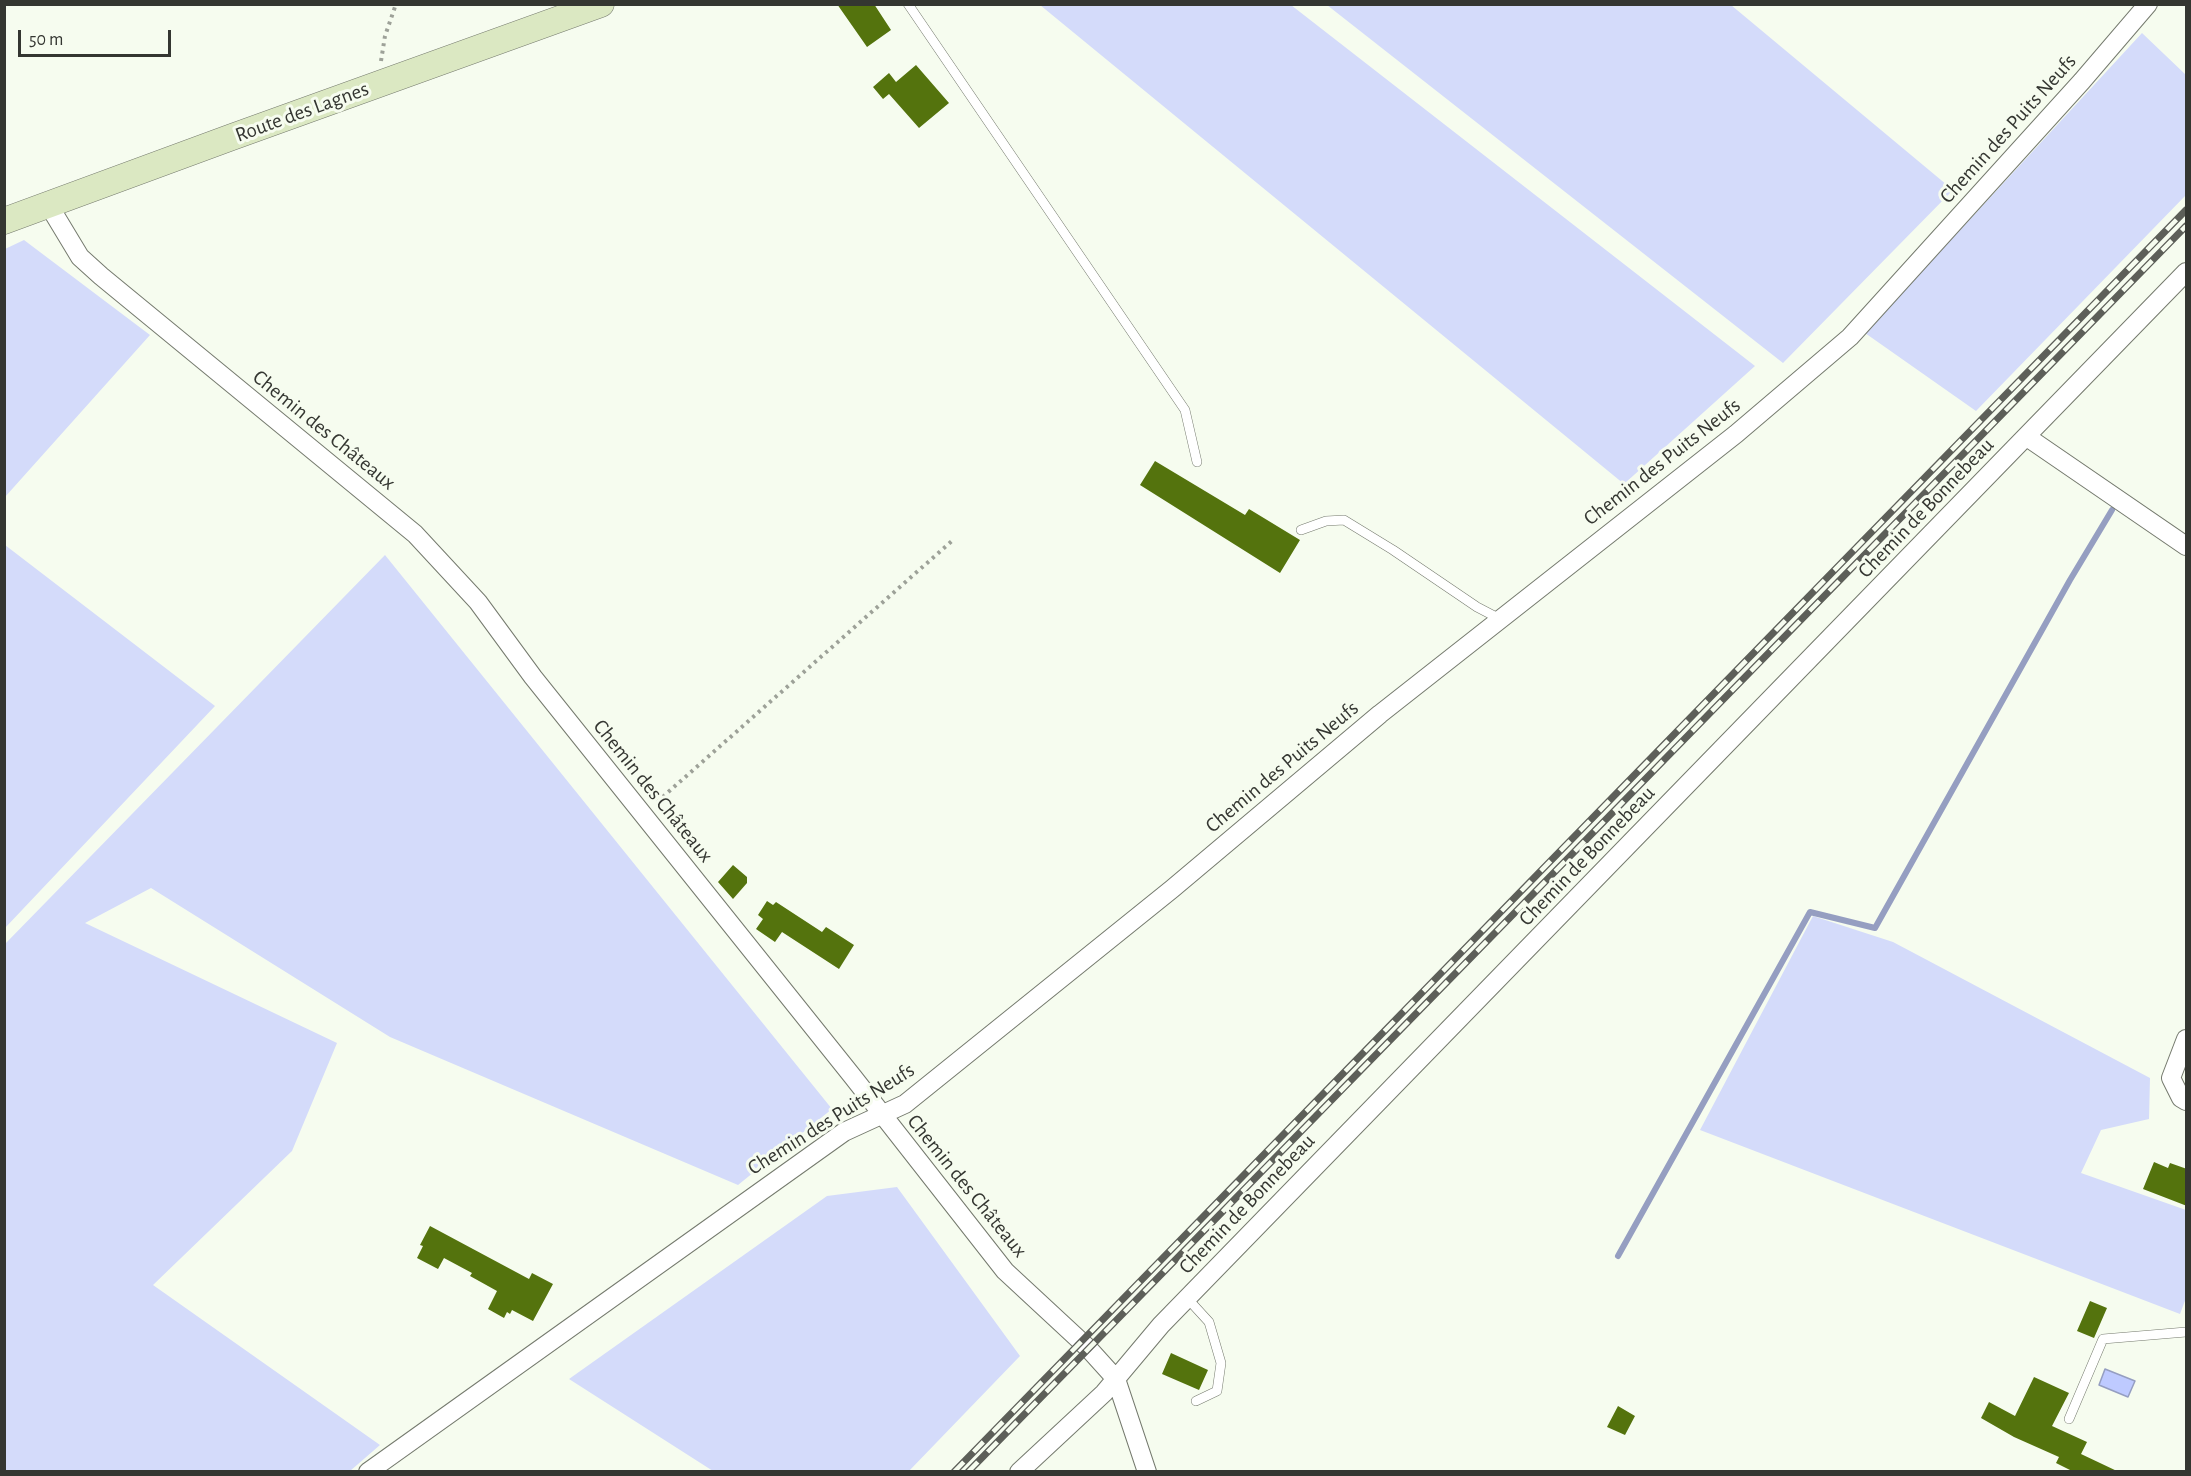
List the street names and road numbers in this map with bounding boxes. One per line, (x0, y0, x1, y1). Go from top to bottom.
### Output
street label: Chemin des Puits Neufs (1934, 49, 2082, 209)
street label: Route des Lagnes (232, 76, 372, 148)
street label: Chemin des Châteaux (247, 365, 401, 495)
street label: Chemin des Puits Neufs (1579, 393, 1745, 531)
street label: Chemin de Bonnebeau (1853, 433, 1999, 583)
street label: Chemin des Puits Neufs (1200, 696, 1364, 838)
street label: Chemin des Châteaux (588, 714, 718, 868)
street label: Chemin de Bonnebeau (1514, 781, 1660, 931)
street label: Chemin des Puits Neufs (743, 1057, 919, 1181)
street label: Chemin des Châteaux (902, 1109, 1032, 1263)
street label: Chemin de Bonnebeau (1174, 1129, 1320, 1279)

